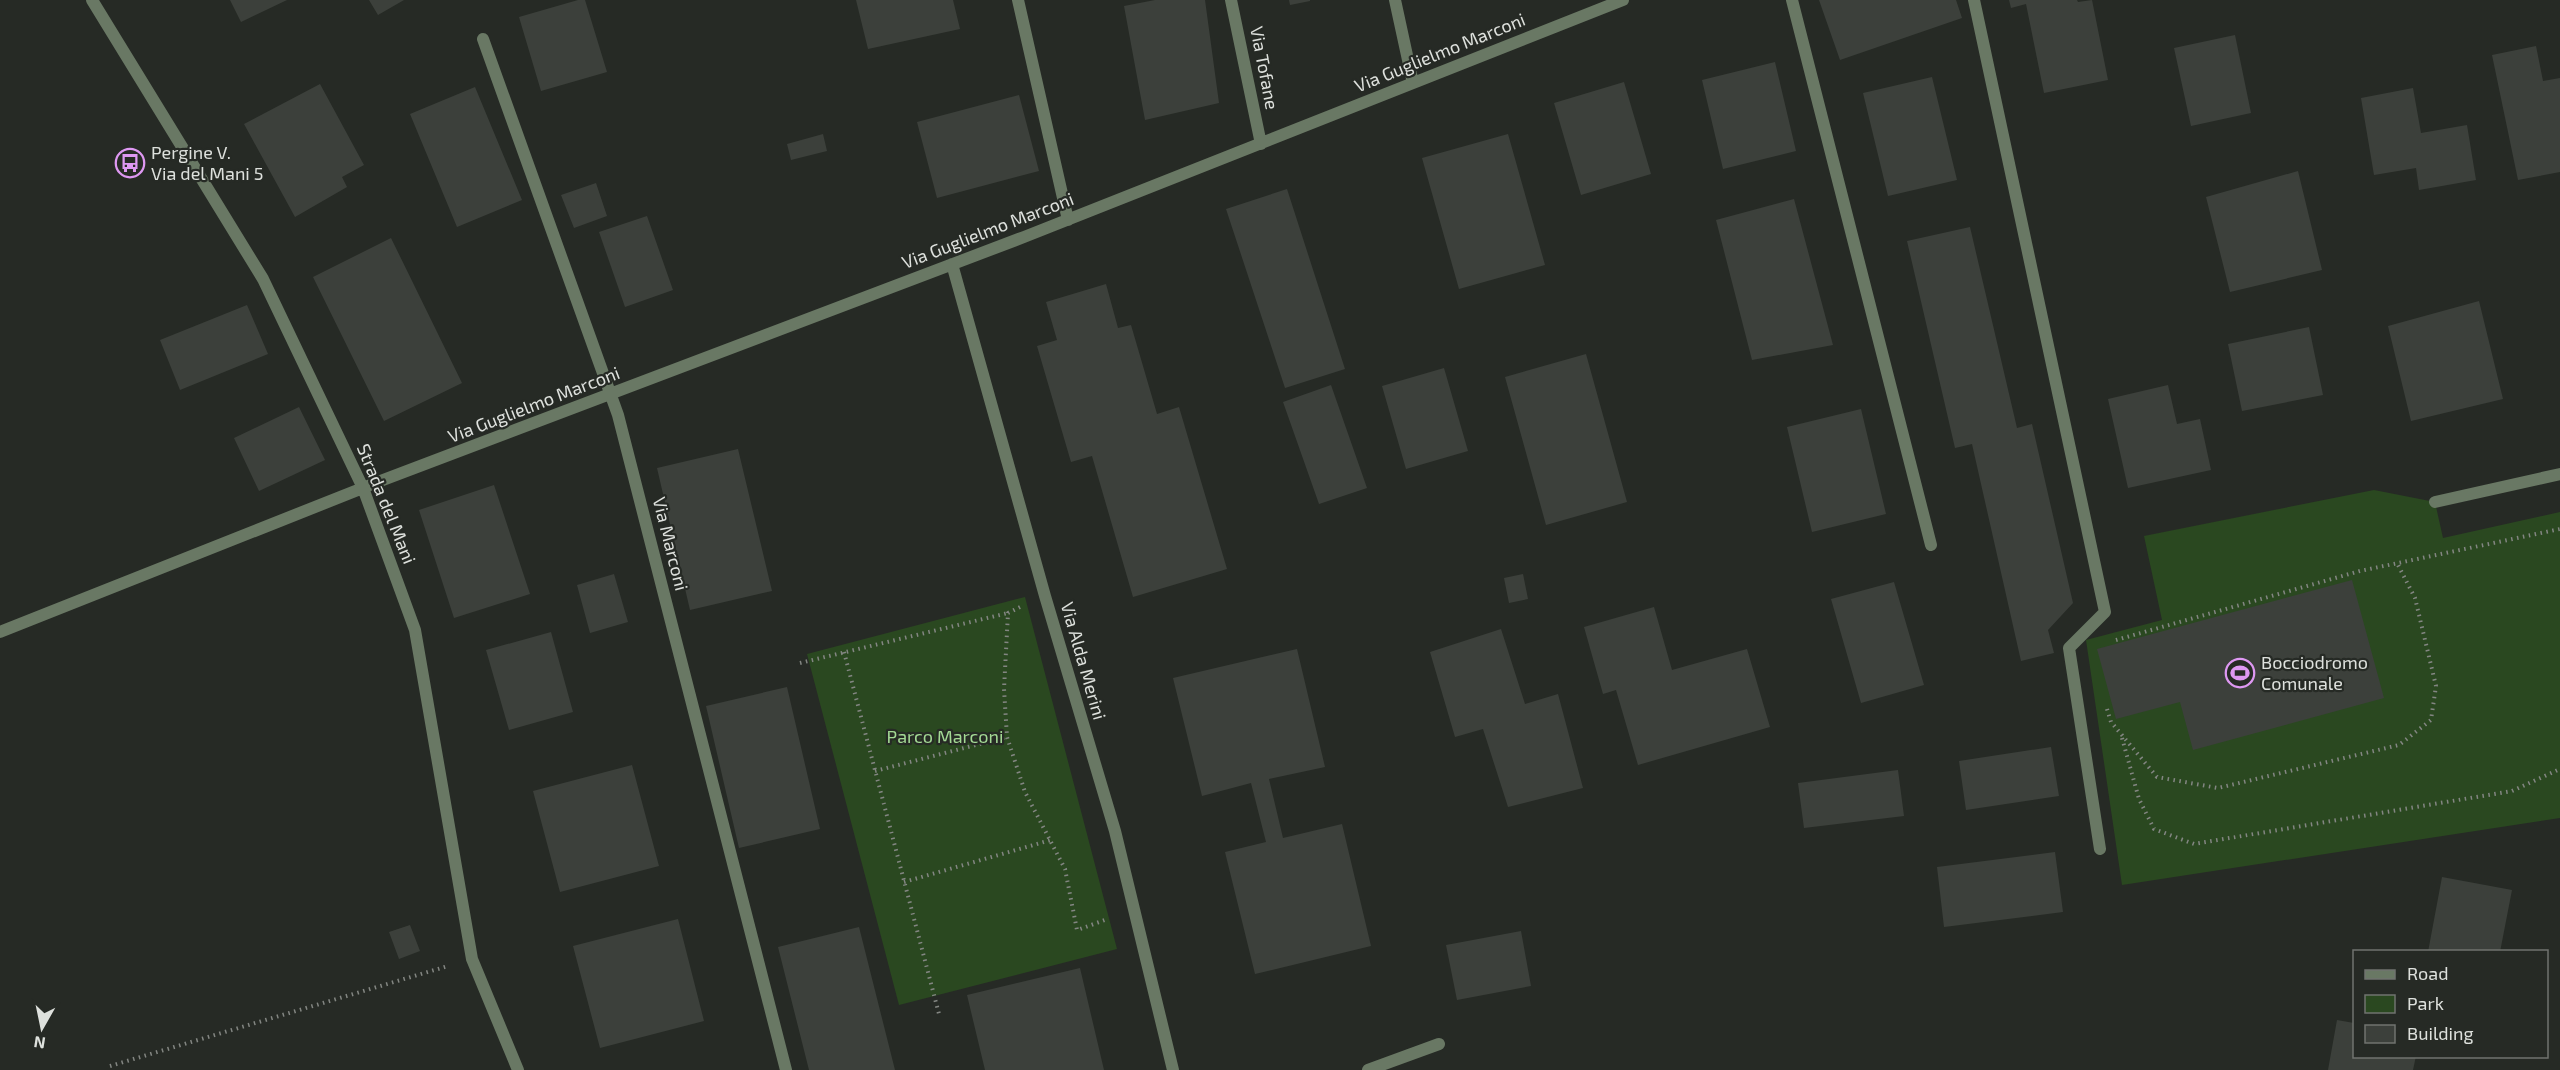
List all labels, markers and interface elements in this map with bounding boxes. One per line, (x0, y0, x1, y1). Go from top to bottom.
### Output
street label: Via Guglielmo Marconi (1351, 8, 1528, 96)
street label: Via Tofane (1246, 24, 1284, 111)
place label: Pergine V. Via del Mani 5 (151, 141, 263, 184)
bus stop icon: Pergine V. Via del Mani 5 (114, 147, 146, 179)
street label: Via Guglielmo Marconi (899, 187, 1077, 273)
street label: Via Guglielmo Marconi (445, 361, 623, 447)
street label: Strada del Mani (353, 440, 421, 567)
street label: Via Marconi (649, 495, 693, 593)
street label: Via Alda Merini (1057, 599, 1111, 722)
place label: Bocciodromo Comunale (2261, 651, 2368, 694)
sports icon: Bocciodromo Comunale (2224, 657, 2256, 689)
park label: Parco Marconi (887, 725, 1003, 747)
legend (2353, 950, 2548, 1058)
text: Road (2407, 962, 2448, 984)
text: Park (2407, 992, 2444, 1014)
north arrow (12, 998, 72, 1058)
text: Building (2407, 1022, 2474, 1044)
text: N (32, 1033, 47, 1054)

